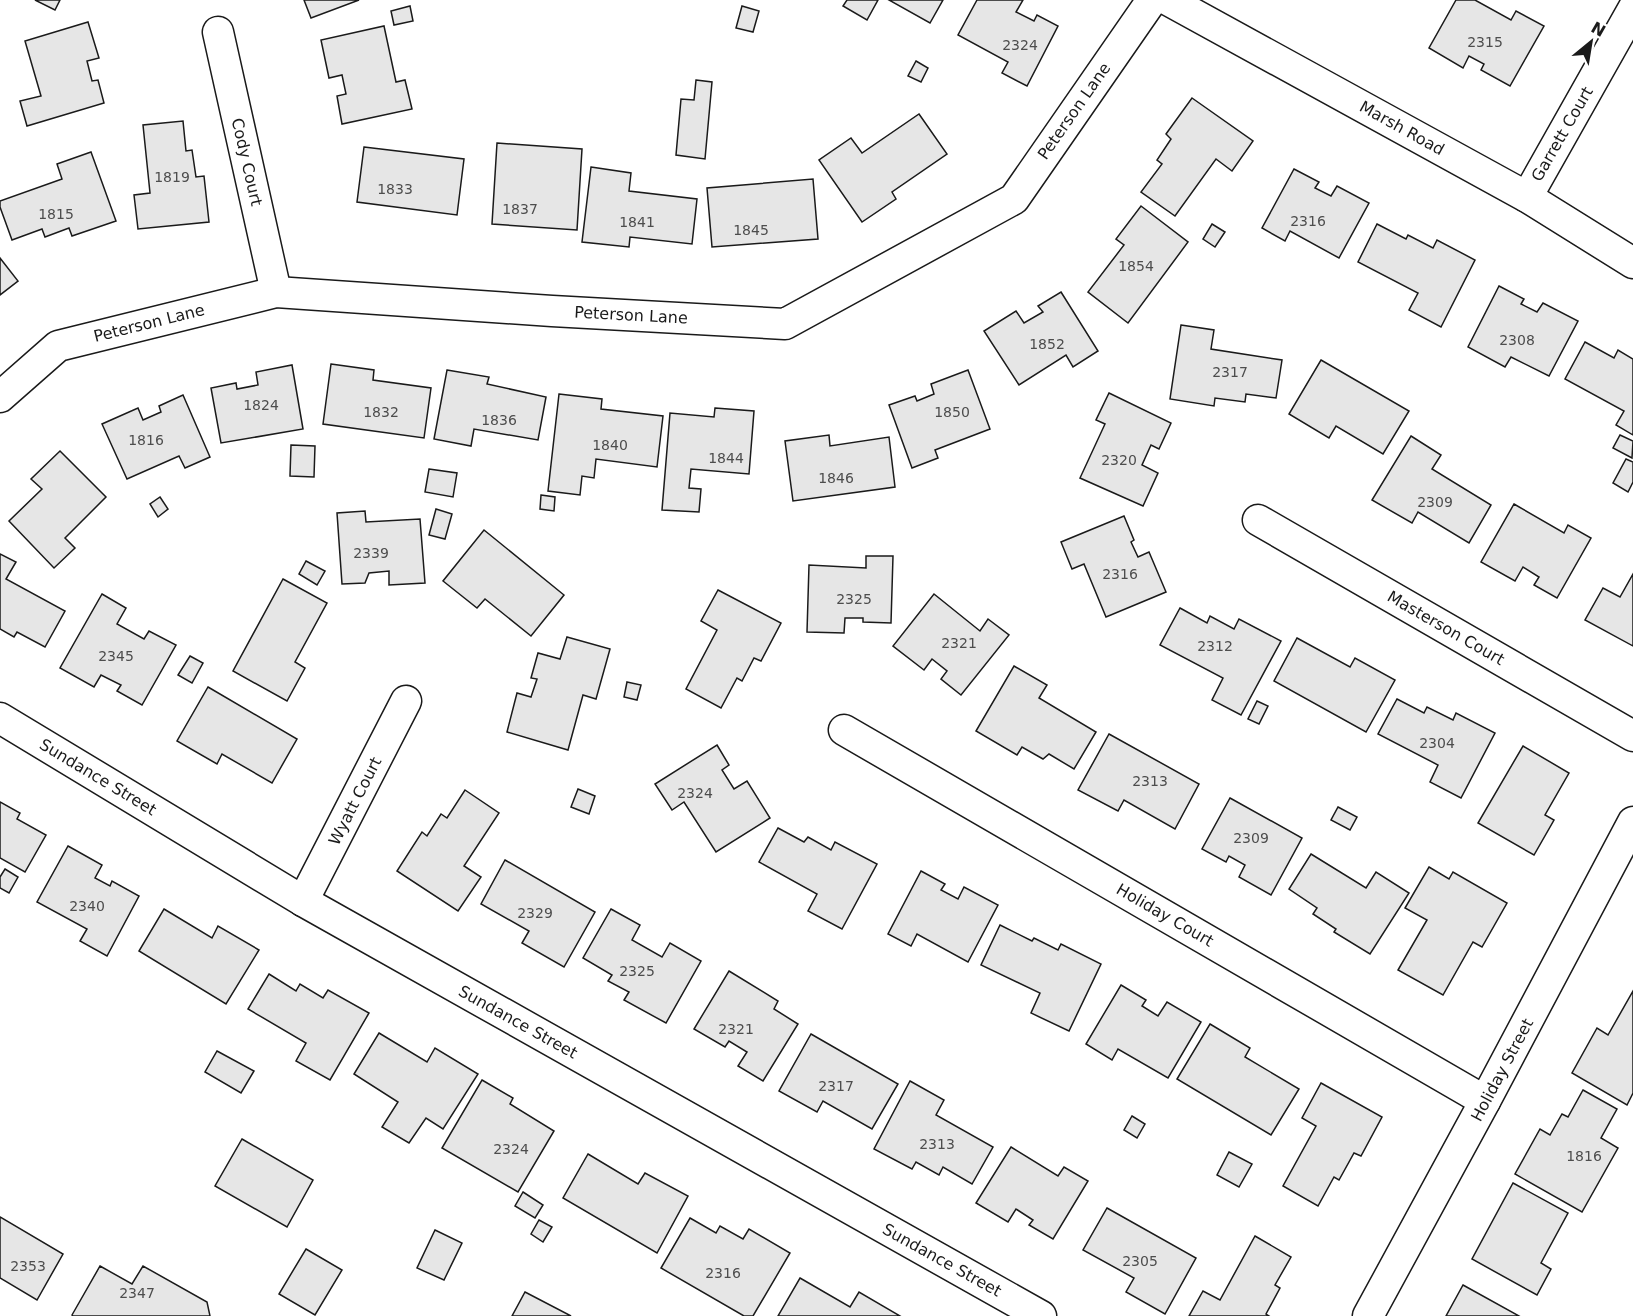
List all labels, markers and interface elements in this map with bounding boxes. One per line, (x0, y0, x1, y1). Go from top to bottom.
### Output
north arrow (1561, 12, 1621, 72)
text: N (1588, 18, 1609, 41)
house number: 2315 (1467, 34, 1503, 50)
house number: 2324 (1002, 37, 1038, 53)
street label: Peterson Lane (1034, 59, 1114, 163)
street label: Garrett Court (1527, 83, 1597, 185)
street label: Marsh Road (1356, 97, 1448, 159)
street label: Cody Court (228, 116, 266, 208)
house number: 1819 (154, 169, 190, 185)
house number: 1833 (377, 181, 413, 197)
house number: 1837 (502, 201, 538, 217)
house number: 1815 (38, 206, 74, 222)
house number: 2316 (1290, 213, 1326, 229)
house number: 1841 (619, 214, 655, 230)
house number: 1845 (733, 222, 769, 238)
house number: 1854 (1118, 258, 1154, 274)
street label: Peterson Lane (92, 300, 206, 346)
street label: Peterson Lane (574, 303, 688, 327)
house number: 2308 (1499, 332, 1535, 348)
house number: 1852 (1029, 336, 1065, 352)
house number: 2317 (1212, 364, 1248, 380)
house number: 1824 (243, 397, 279, 413)
house number: 1832 (363, 404, 399, 420)
house number: 1850 (934, 404, 970, 420)
house number: 1836 (481, 412, 517, 428)
house number: 1816 (128, 432, 164, 448)
house number: 1840 (592, 437, 628, 453)
house number: 1844 (708, 450, 744, 466)
house number: 2320 (1101, 452, 1137, 468)
house number: 1846 (818, 470, 854, 486)
house number: 2309 (1417, 494, 1453, 510)
house number: 2339 (353, 545, 389, 561)
house number: 2316 (1102, 566, 1138, 582)
street label: Masterson Court (1384, 587, 1508, 669)
house number: 2325 (836, 591, 872, 607)
house number: 2321 (941, 635, 977, 651)
house number: 2312 (1197, 638, 1233, 654)
house number: 2345 (98, 648, 134, 664)
street label: Sundance Street (36, 735, 160, 819)
house number: 2304 (1419, 735, 1455, 751)
street label: Wyatt Court (325, 754, 385, 848)
house number: 2313 (1132, 773, 1168, 789)
house number: 2324 (677, 785, 713, 801)
house number: 2309 (1233, 830, 1269, 846)
street label: Holiday Court (1113, 879, 1217, 951)
house number: 2340 (69, 898, 105, 914)
house number: 2329 (517, 905, 553, 921)
house number: 2325 (619, 963, 655, 979)
street label: Sundance Street (455, 981, 581, 1063)
street label: Holiday Street (1467, 1015, 1537, 1125)
house number: 2321 (718, 1021, 754, 1037)
house number: 2317 (818, 1078, 854, 1094)
house number: 2313 (919, 1136, 955, 1152)
house number: 2324 (493, 1141, 529, 1157)
house number: 1816 (1566, 1148, 1602, 1164)
street label: Sundance Street (879, 1219, 1005, 1301)
house number: 2305 (1122, 1253, 1158, 1269)
house number: 2353 (10, 1258, 46, 1274)
house number: 2316 (705, 1265, 741, 1281)
house number: 2347 (119, 1285, 155, 1301)

